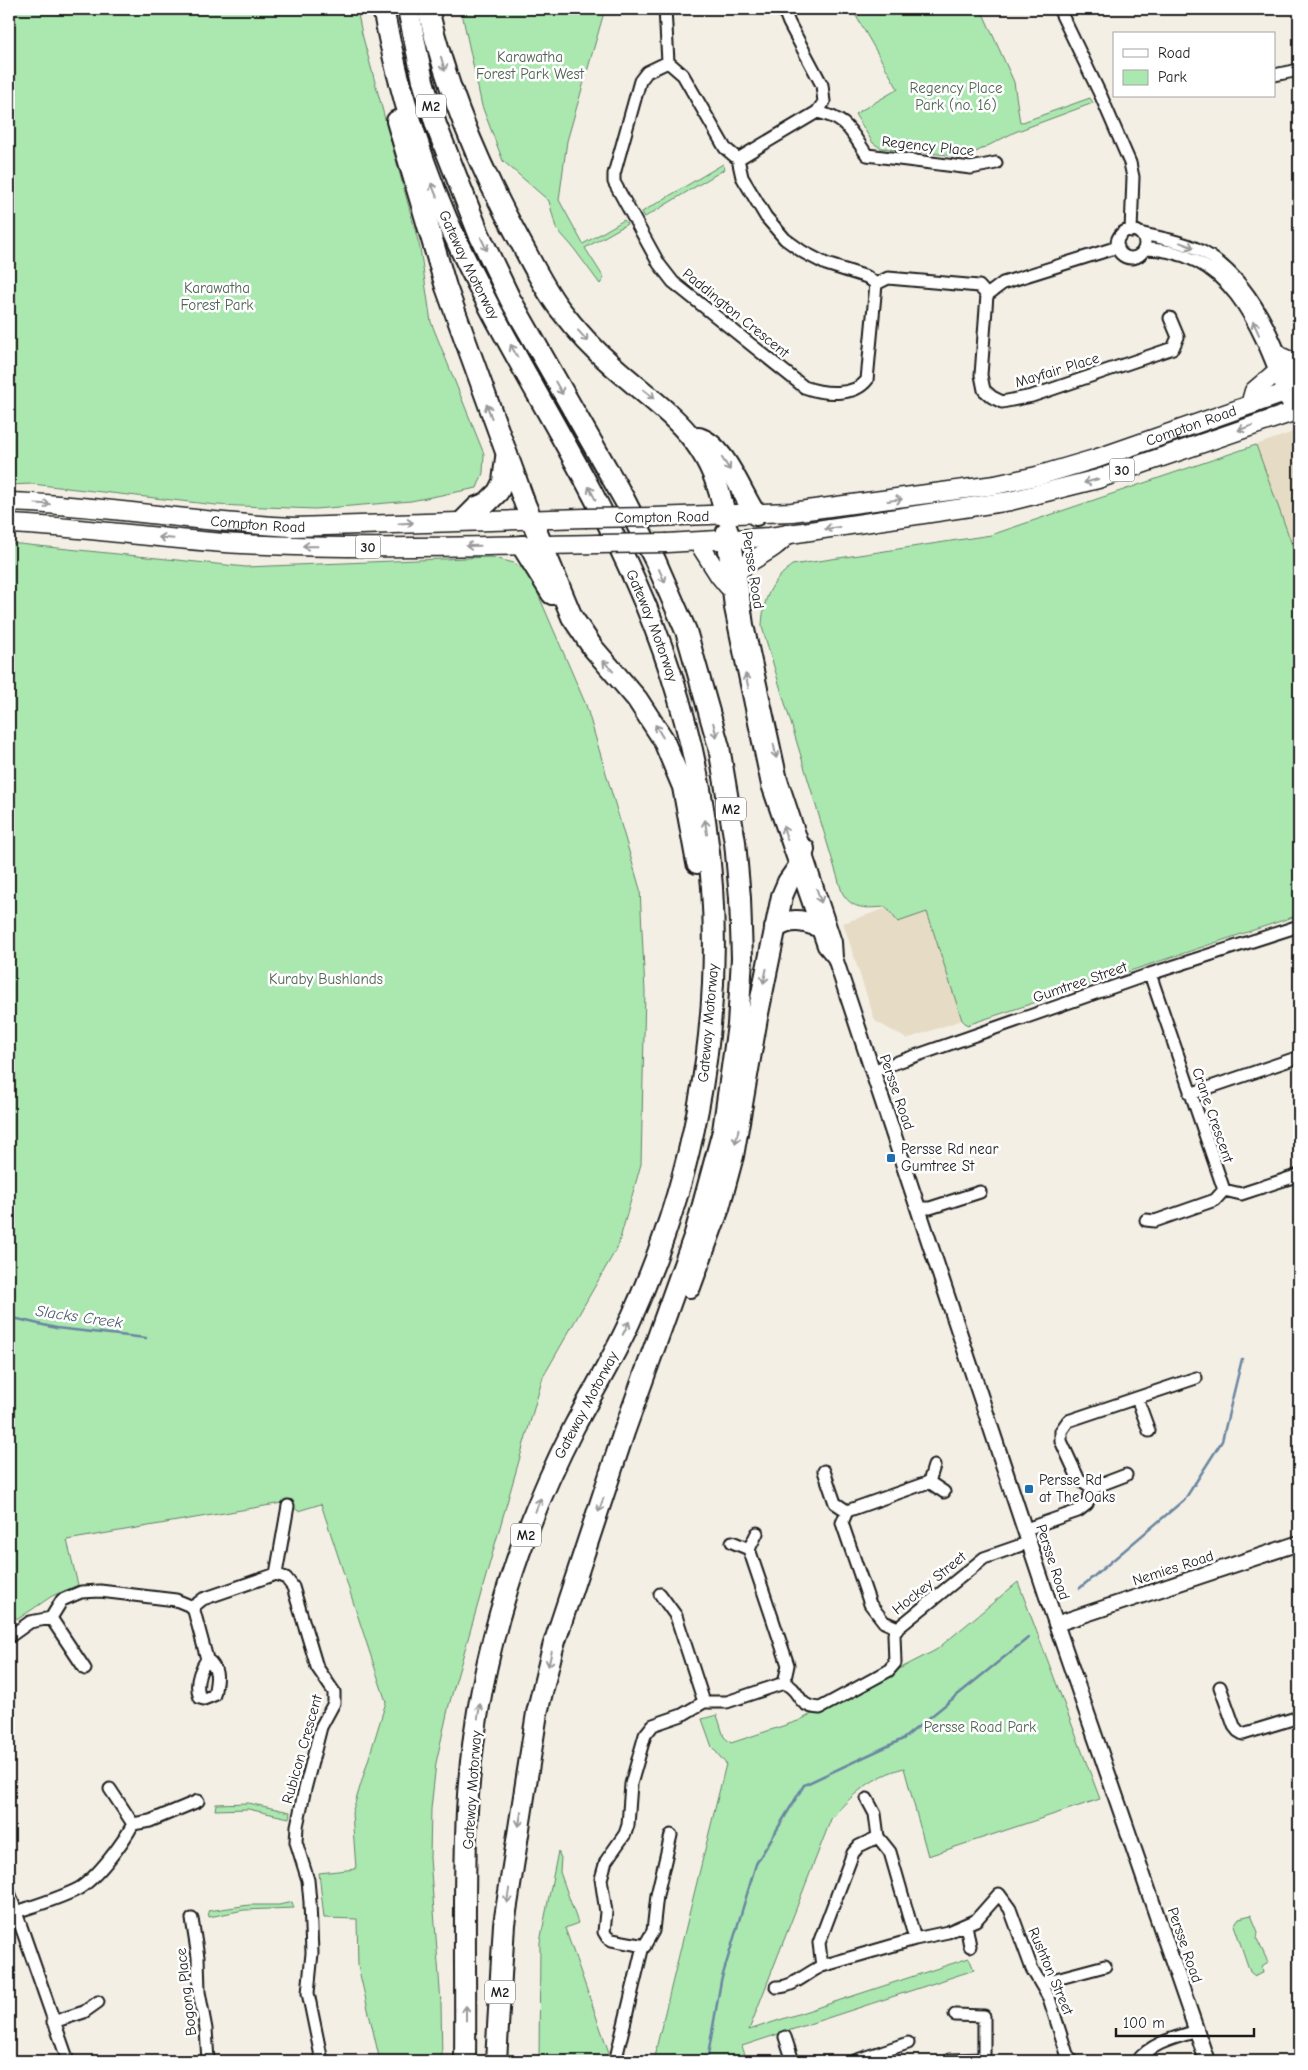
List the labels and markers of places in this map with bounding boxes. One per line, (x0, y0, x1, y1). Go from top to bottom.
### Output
place label: Persse Rd near Gumtree St (901, 1140, 998, 1175)
marker: Persse Rd near Gumtree St (885, 1152, 897, 1164)
place label: Persse Rd at The Oaks (1039, 1471, 1115, 1506)
marker: Persse Rd at The Oaks (1023, 1483, 1035, 1495)

